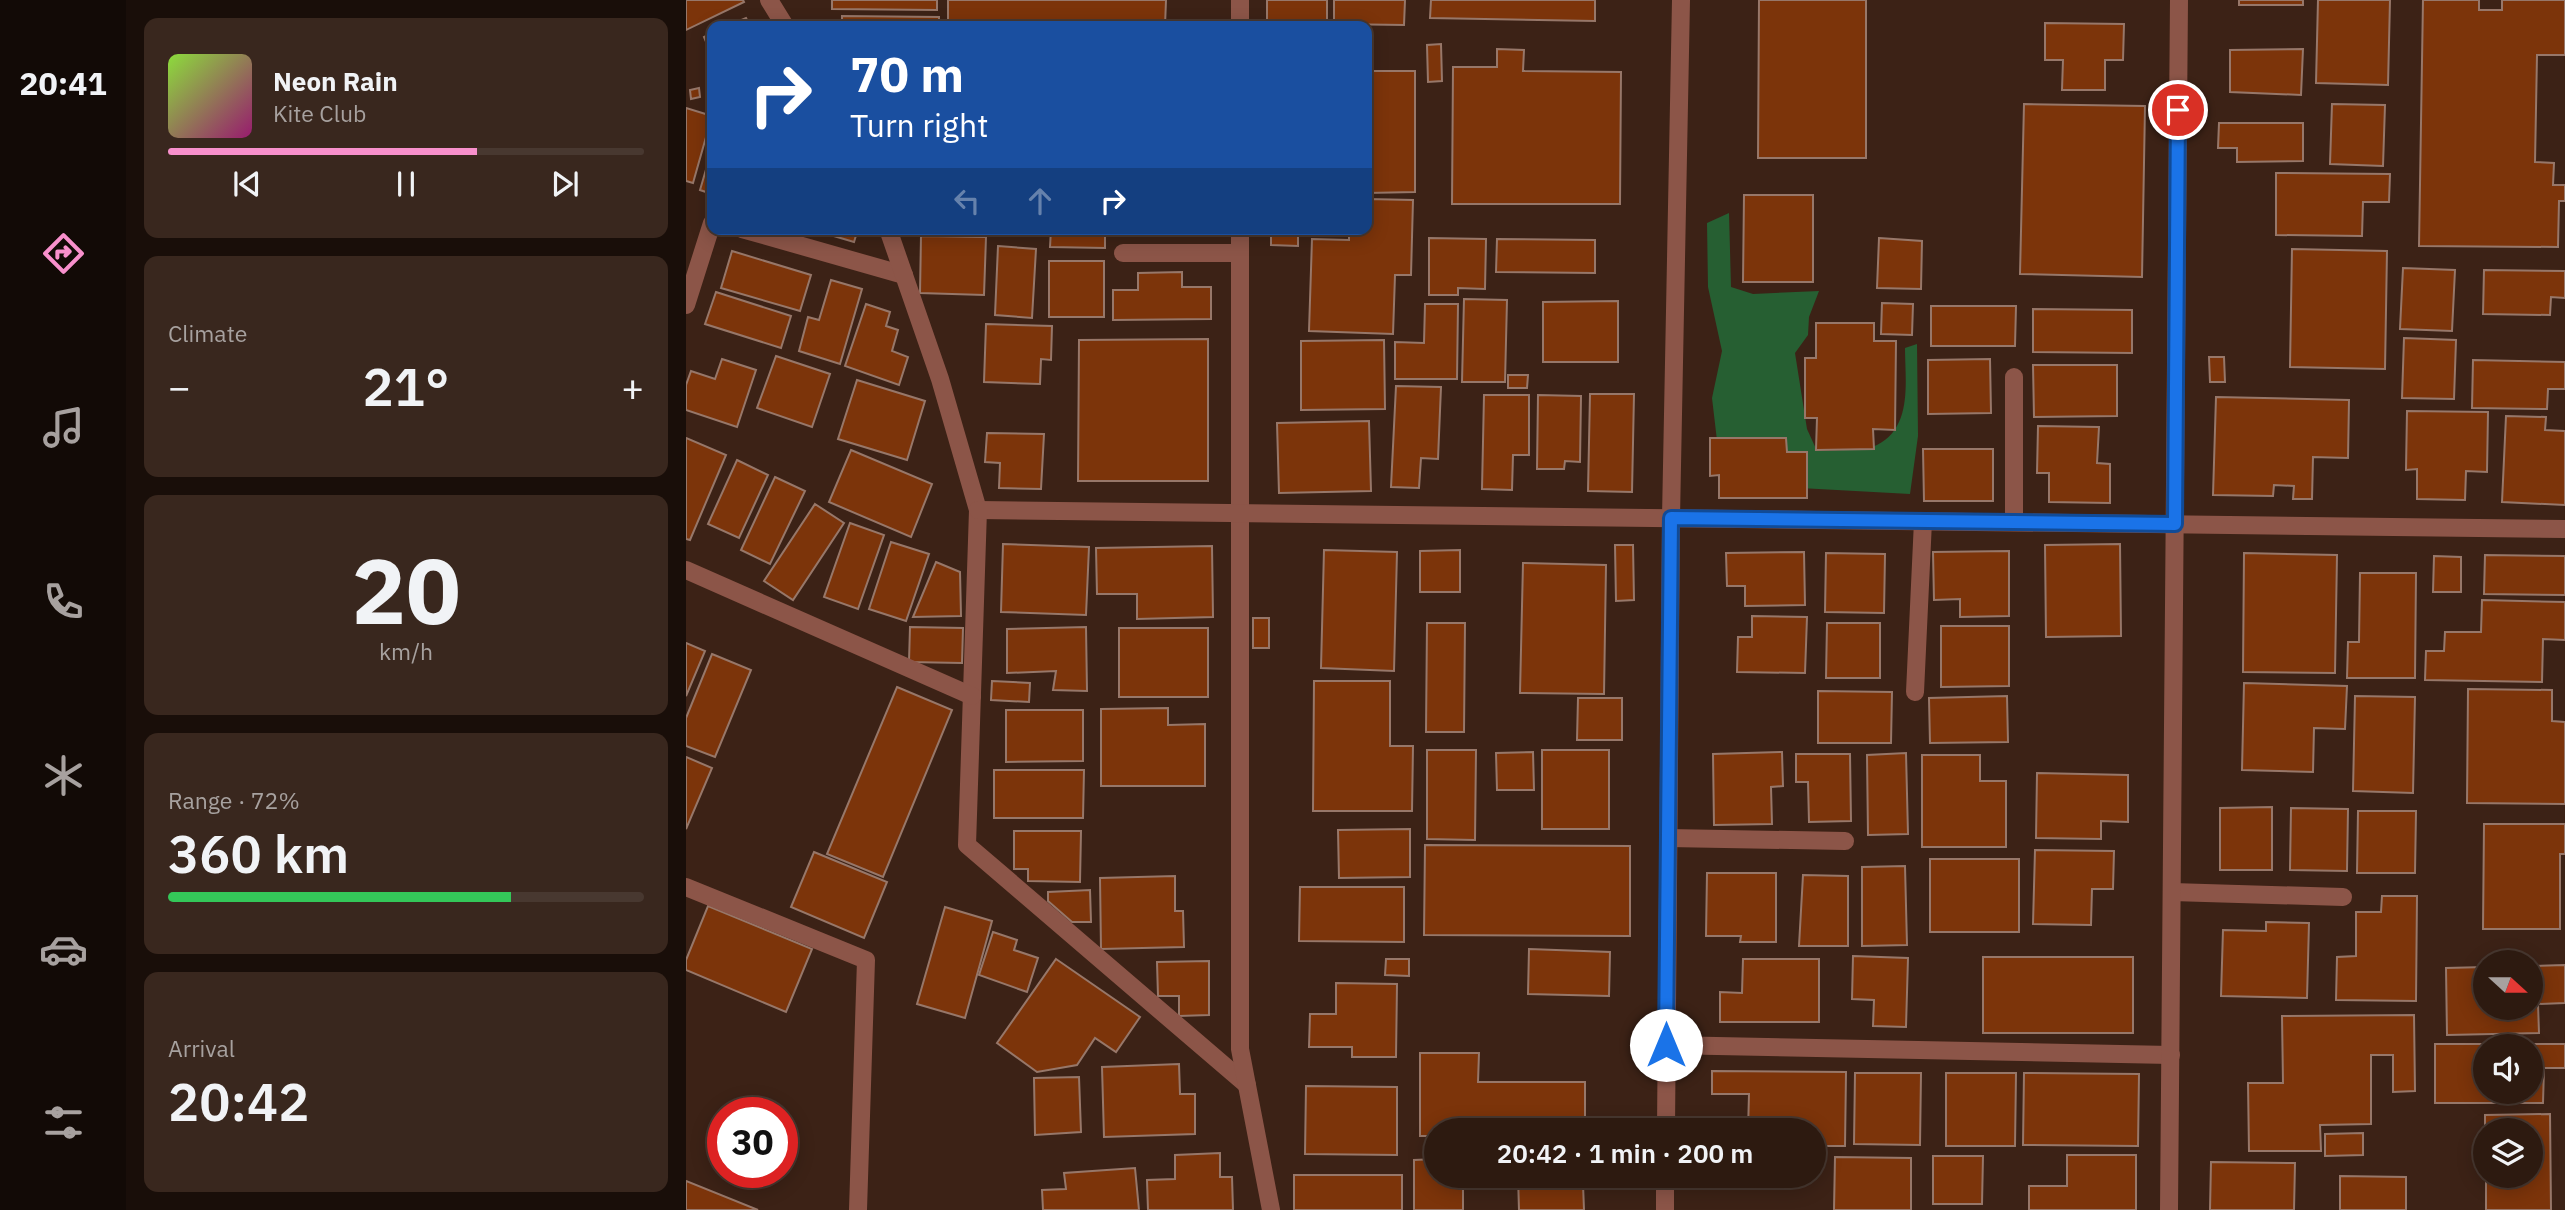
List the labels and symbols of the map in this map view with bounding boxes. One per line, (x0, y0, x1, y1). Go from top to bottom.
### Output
pin (2148, 80, 2208, 140)
north arrow (2473, 950, 2543, 1020)
position arrow (1629, 1008, 1703, 1082)
speed limit sign: 30 (707, 1097, 798, 1188)

